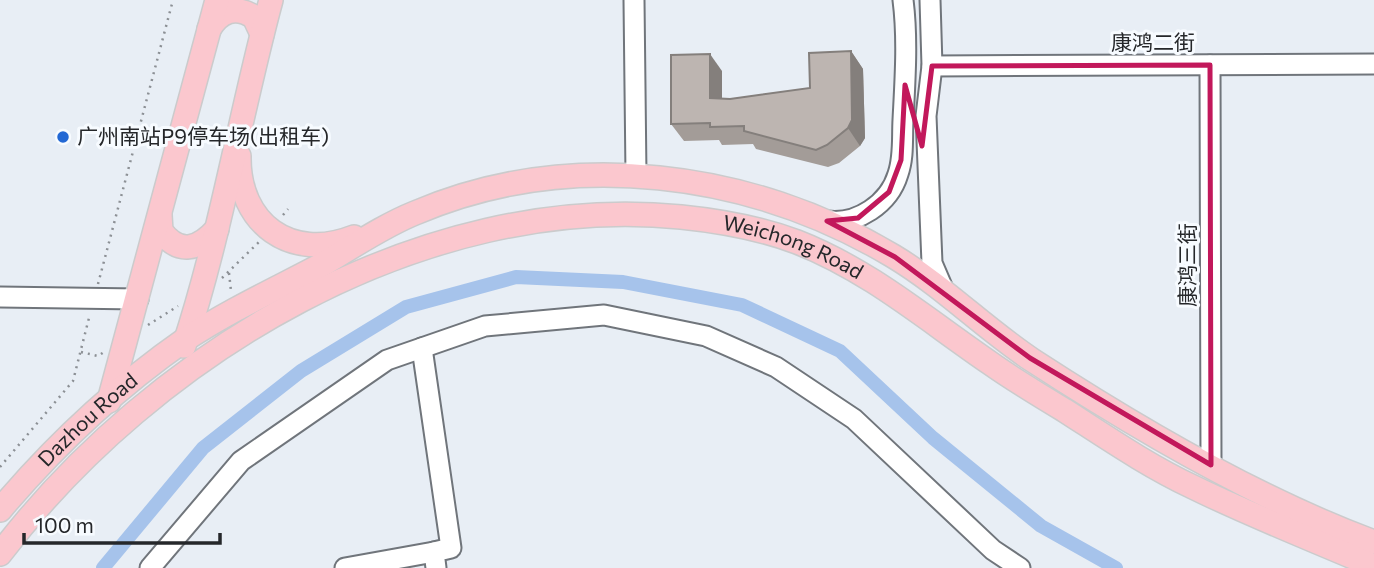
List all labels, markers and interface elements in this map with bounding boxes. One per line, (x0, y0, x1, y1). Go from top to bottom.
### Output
street label: 康鸿二街 (1111, 29, 1195, 54)
place label: 广州南站P9停车场(出租车) (77, 123, 329, 148)
marker: 广州南站P9停车场(出租车) (55, 129, 71, 145)
street label: Weichong Road (721, 209, 868, 283)
street label: 康鸿三街 (1174, 223, 1199, 307)
street label: Dazhou Road (32, 367, 142, 471)
scale bar (24, 502, 220, 546)
text: 100 m (35, 512, 94, 537)

